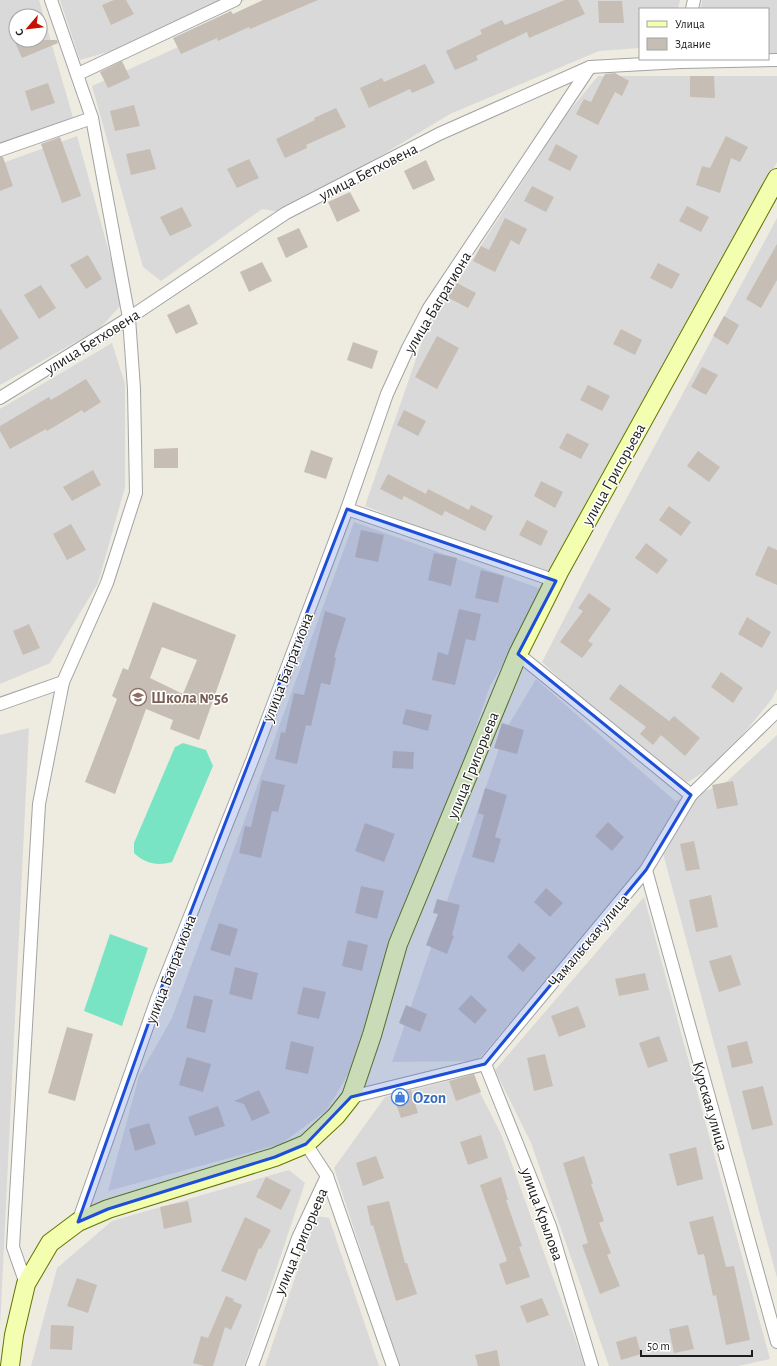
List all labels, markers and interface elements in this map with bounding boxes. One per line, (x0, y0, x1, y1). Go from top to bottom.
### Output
north arrow (8, 8, 48, 48)
legend (639, 8, 769, 60)
text: Улица (675, 18, 705, 30)
text: С (13, 27, 26, 38)
text: Здание (675, 38, 711, 50)
street label: улица Бетховена (316, 140, 421, 205)
street label: улица Багратиона (401, 249, 475, 358)
street label: улица Бетховена (42, 306, 143, 379)
street label: улица Григорьева (579, 421, 649, 530)
street label: улица Багратиона (259, 611, 317, 725)
school or university icon: Школа №56 (128, 687, 148, 707)
place label: Школа №56 (151, 690, 229, 706)
street label: улица Григорьева (444, 710, 503, 823)
street label: Чамальская улица (545, 891, 633, 991)
street label: улица Багратиона (142, 913, 200, 1027)
street label: Курская улица (689, 1060, 730, 1153)
shop icon: Ozon (390, 1087, 410, 1107)
place label: Ozon (413, 1090, 446, 1106)
street label: улица Крылова (517, 1165, 566, 1263)
street label: улица Григорьева (271, 1186, 331, 1298)
scale bar (641, 1332, 752, 1358)
text: 50 m (647, 1340, 670, 1352)

